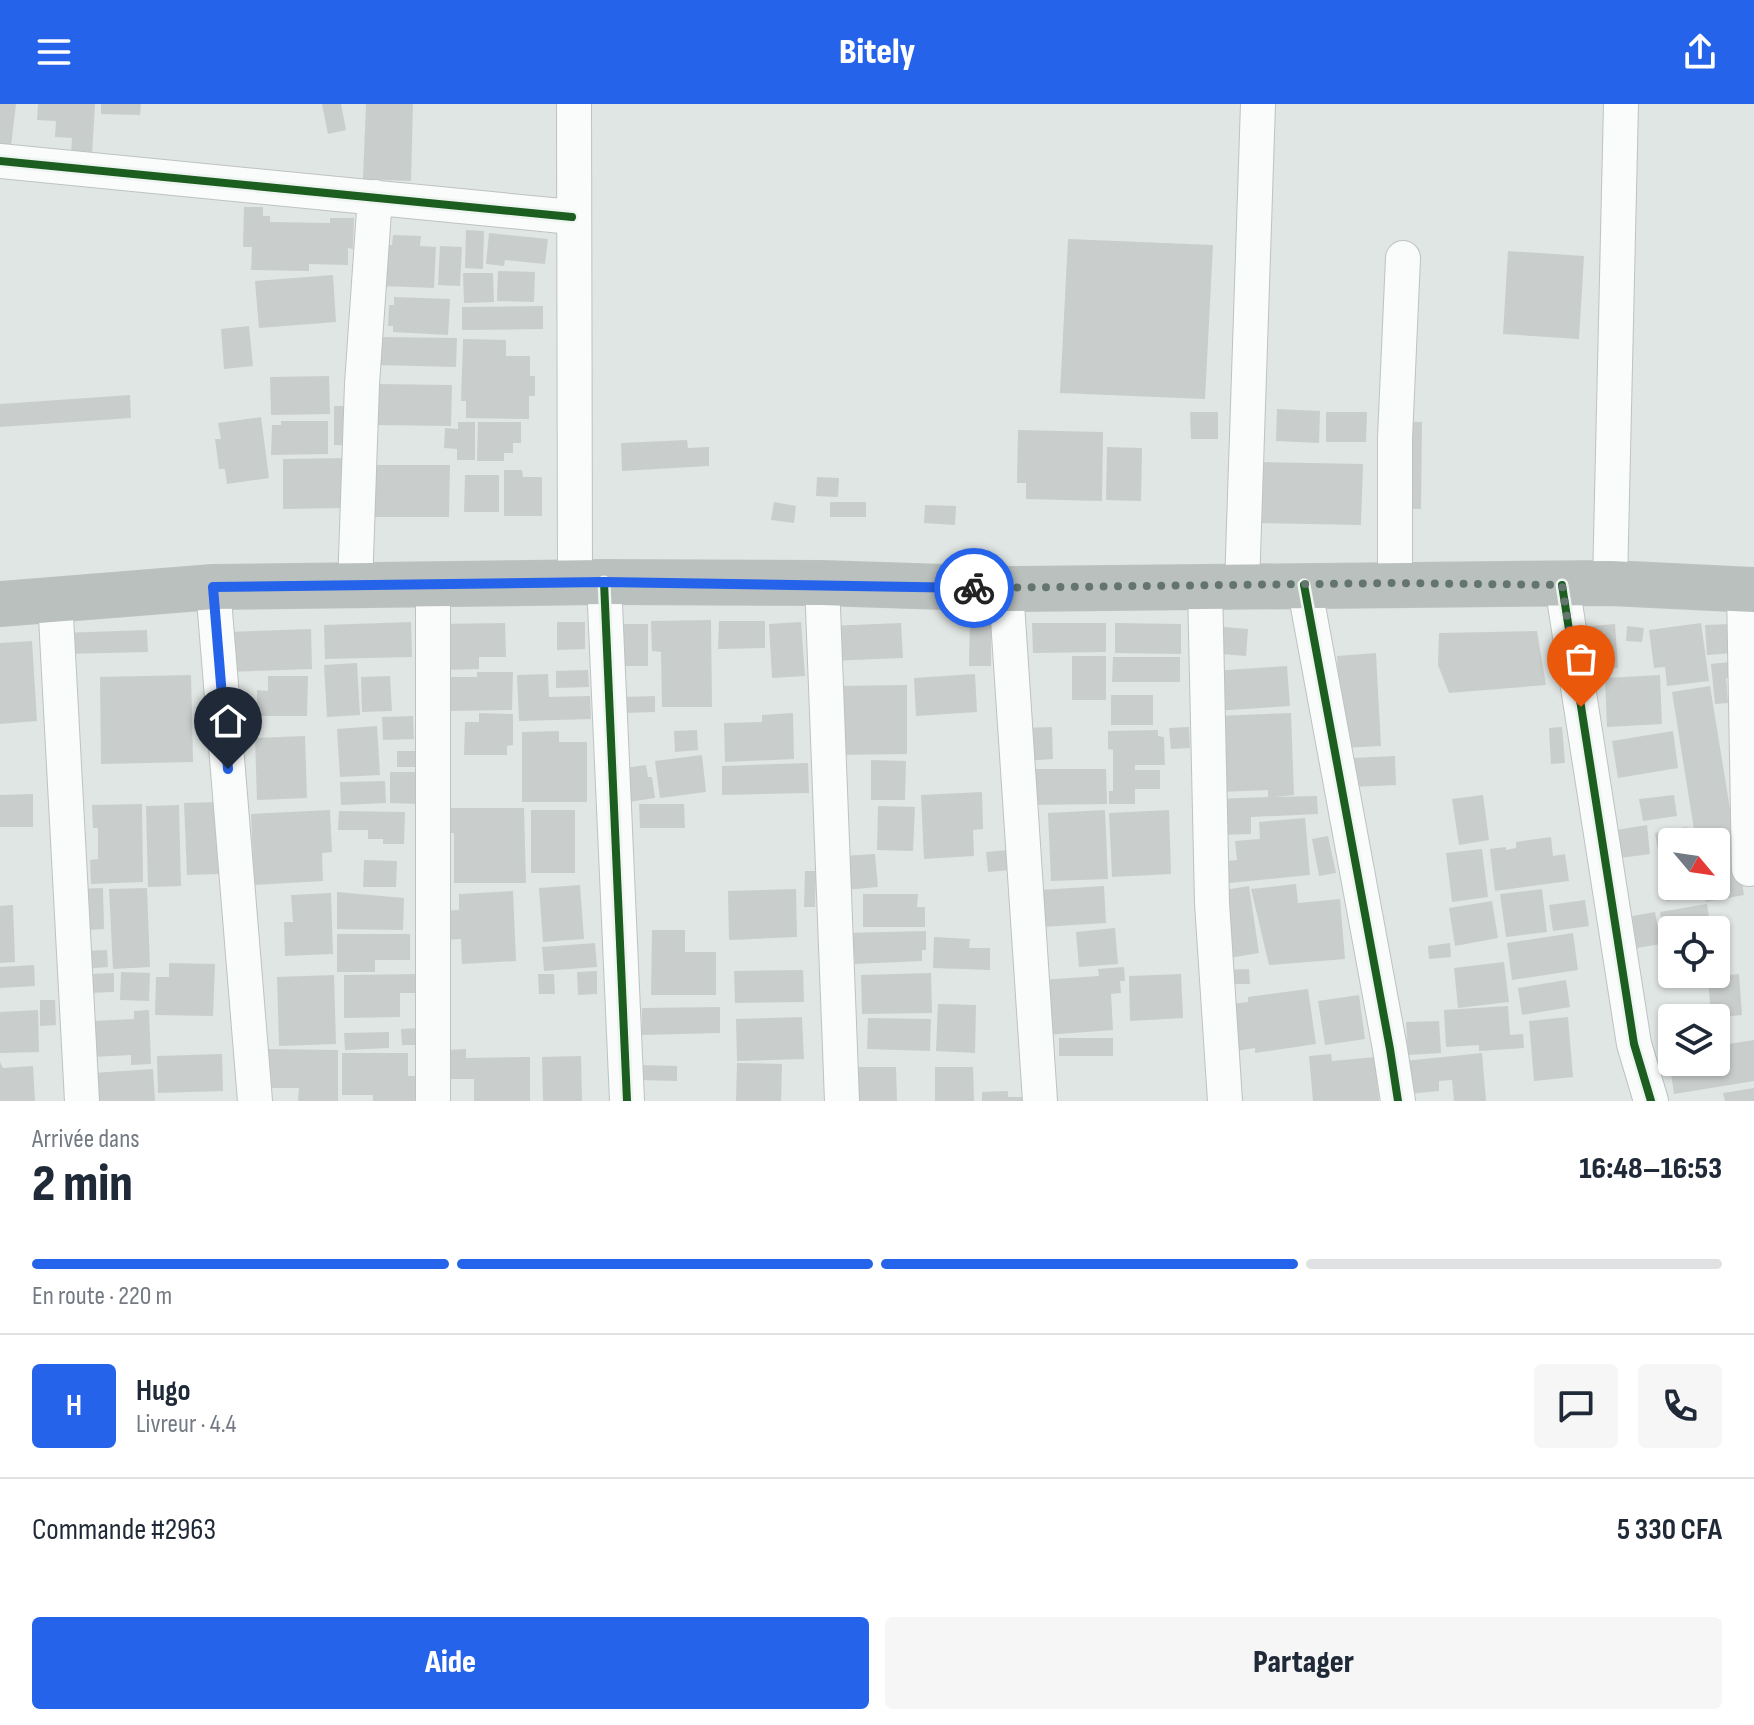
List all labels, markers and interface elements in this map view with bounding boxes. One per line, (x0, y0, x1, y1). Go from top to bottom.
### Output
icon: menu (32, 30, 76, 74)
icon: share (1678, 30, 1722, 74)
text: Bitely (839, 31, 915, 74)
courier (934, 548, 1014, 628)
icon: bike (952, 566, 996, 610)
pin (1547, 625, 1615, 707)
icon: bag (1559, 637, 1603, 681)
pin (194, 687, 262, 769)
icon: home (206, 699, 250, 743)
north arrow (1658, 828, 1730, 900)
map controls (1658, 828, 1730, 1076)
button: locate (1658, 916, 1730, 988)
button: layers (1658, 1004, 1730, 1076)
text: Arrivée dans (32, 1124, 140, 1155)
text: 16:48–16:53 (1579, 1151, 1722, 1187)
text: 2 min (32, 1153, 133, 1216)
text: En route · 220 m (32, 1281, 172, 1312)
button: chat (1534, 1364, 1618, 1448)
button: phone (1638, 1364, 1722, 1448)
text: Hugo (136, 1373, 191, 1409)
text: H (66, 1388, 82, 1424)
text: Livreur · 4.4 (136, 1409, 236, 1440)
text: Commande #2963 (32, 1512, 216, 1548)
text: 5 330 CFA (1617, 1512, 1722, 1548)
button: Aide (32, 1617, 869, 1709)
button: Partager (885, 1617, 1722, 1709)

